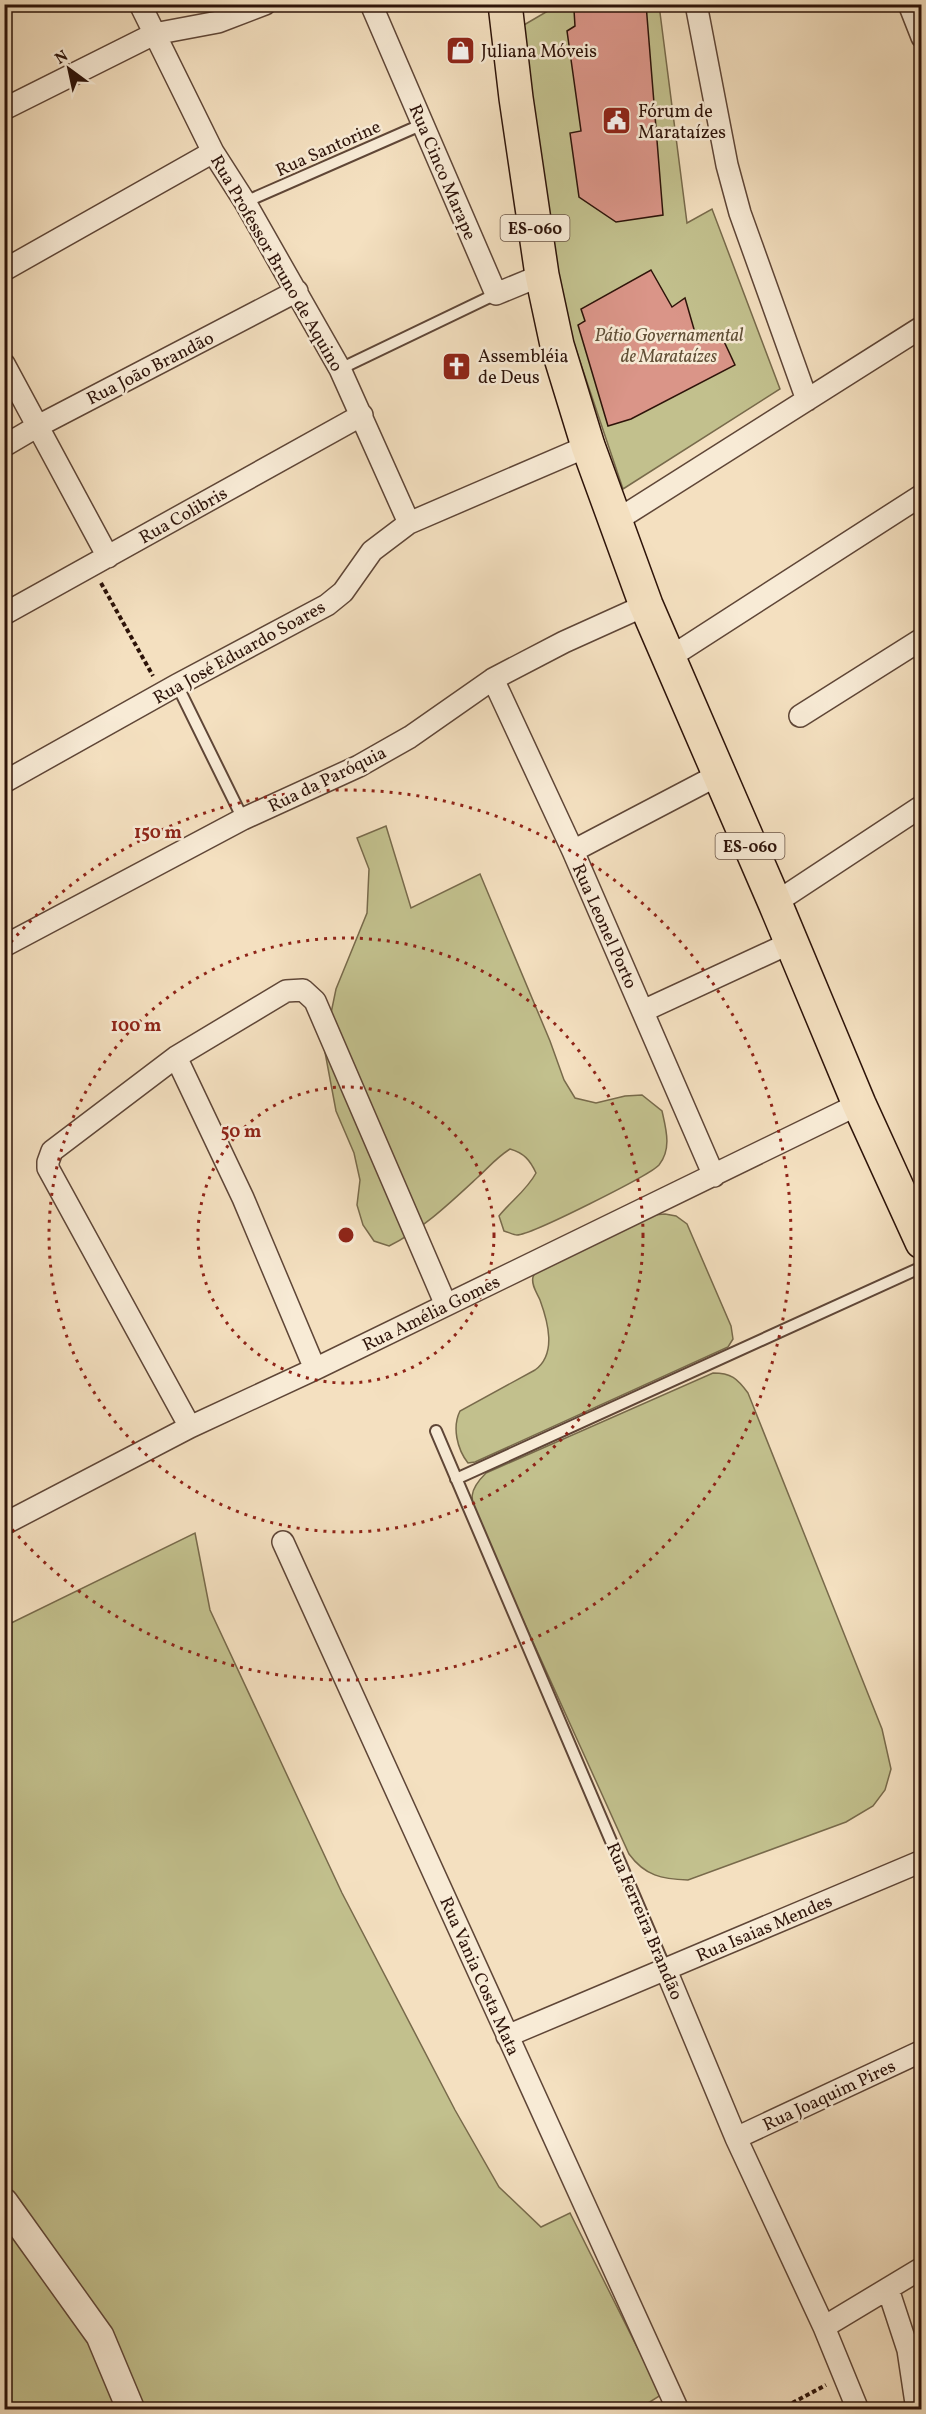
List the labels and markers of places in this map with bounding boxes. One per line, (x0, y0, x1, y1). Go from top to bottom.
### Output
shop icon: Juliana Móveis (444, 35, 476, 67)
place label: Juliana Móveis (481, 40, 597, 65)
place label: Fórum de Marataízes (638, 100, 726, 146)
public building icon: Fórum de Marataízes (601, 105, 633, 137)
place label: Assembléia de Deus (478, 345, 569, 391)
church icon: Assembléia de Deus (441, 350, 473, 382)
centre of rings (336, 1225, 356, 1245)

